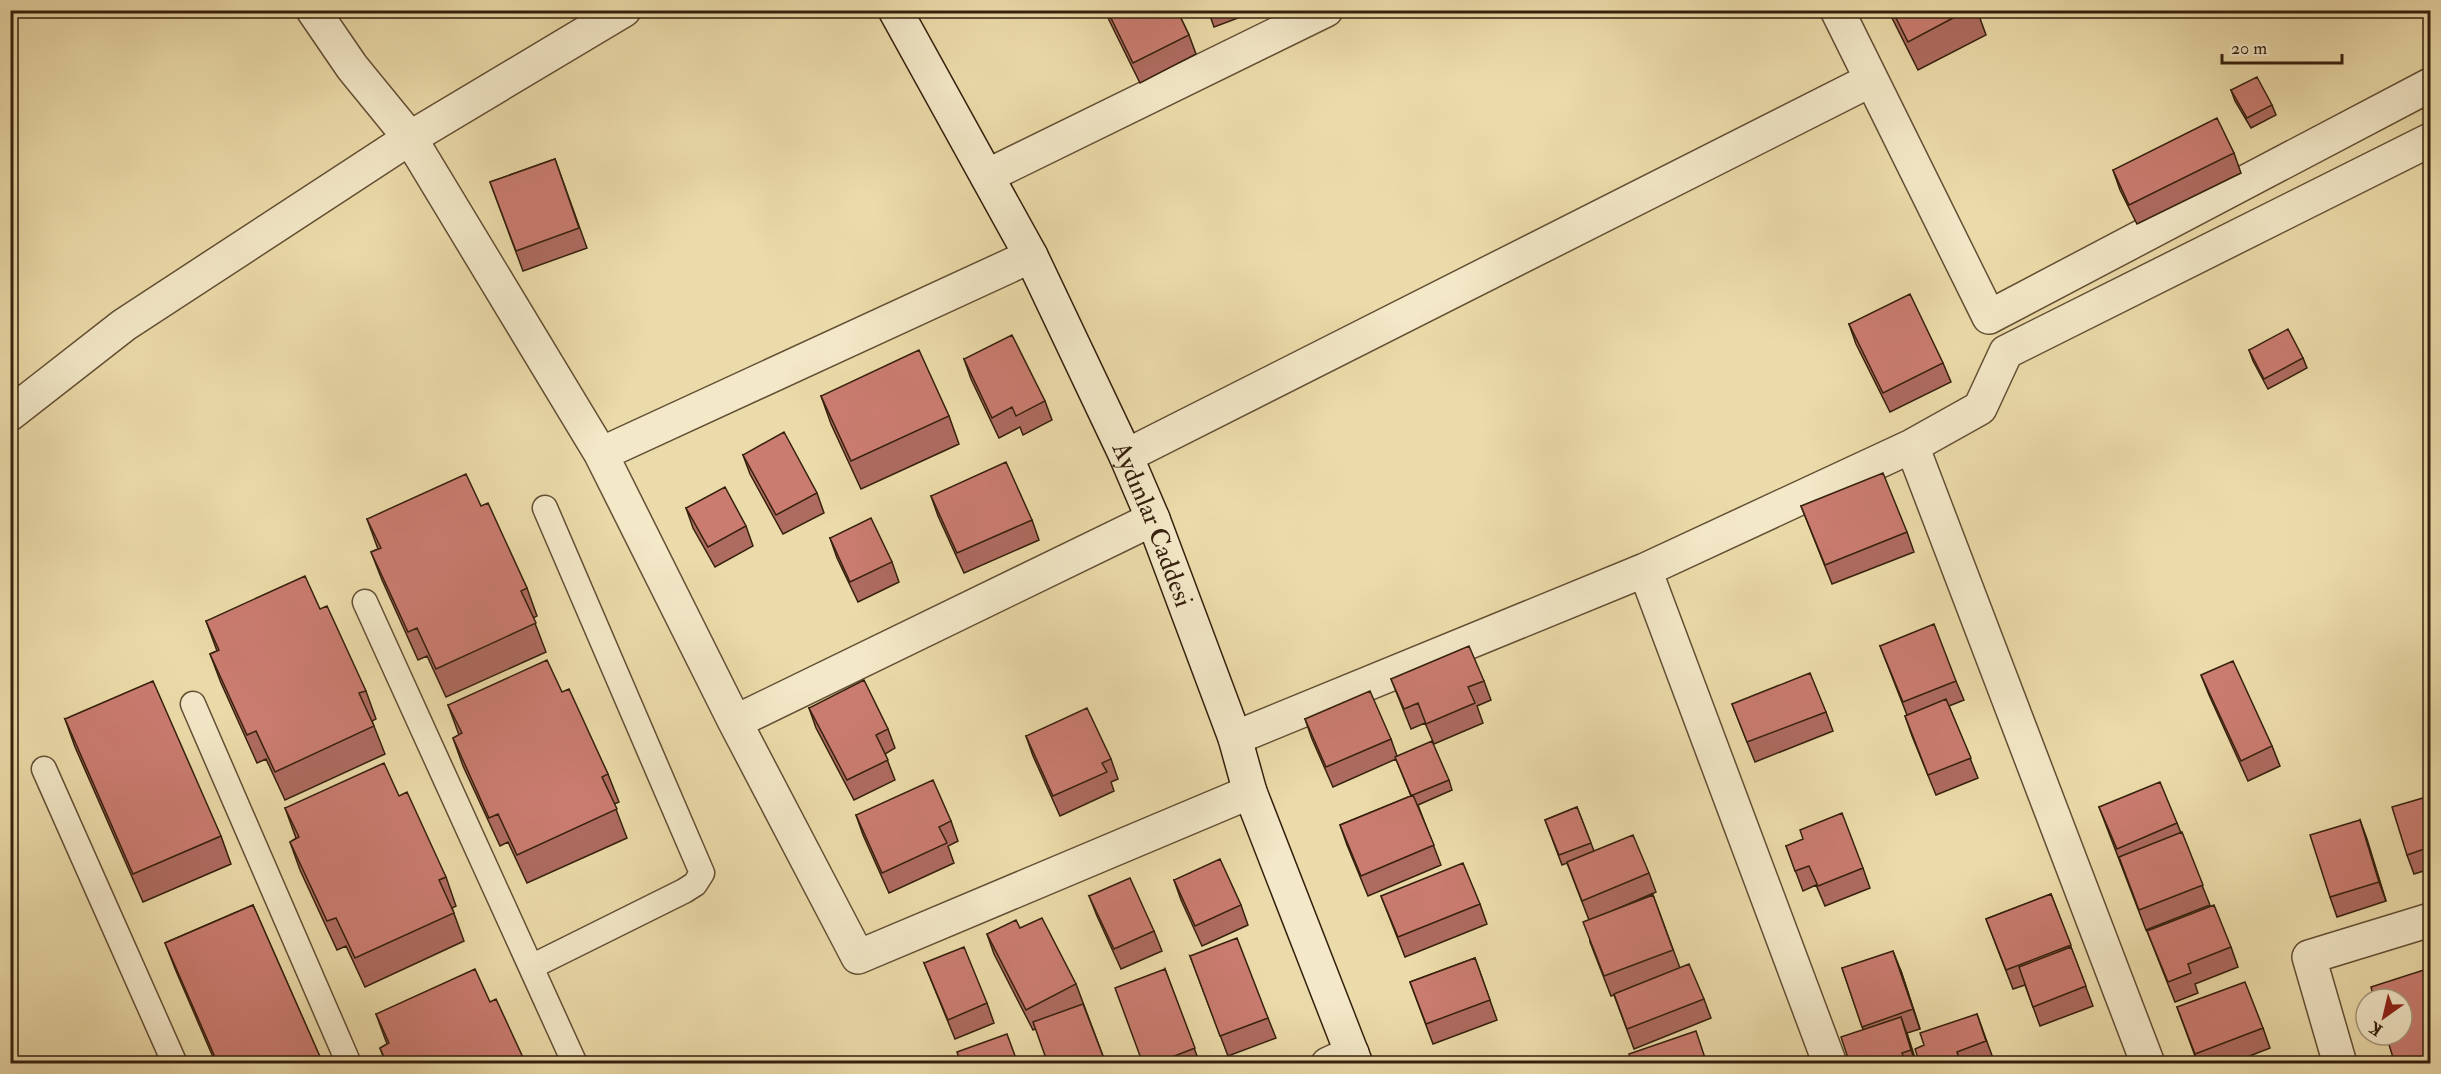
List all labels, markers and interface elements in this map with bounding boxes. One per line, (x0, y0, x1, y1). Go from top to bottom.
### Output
scale bar (2222, 27, 2342, 65)
text: 20 m (2231, 37, 2267, 60)
street label: Aydınlar Caddesi (1104, 436, 1199, 611)
north arrow (2354, 987, 2414, 1047)
text: K (2365, 1017, 2386, 1040)

